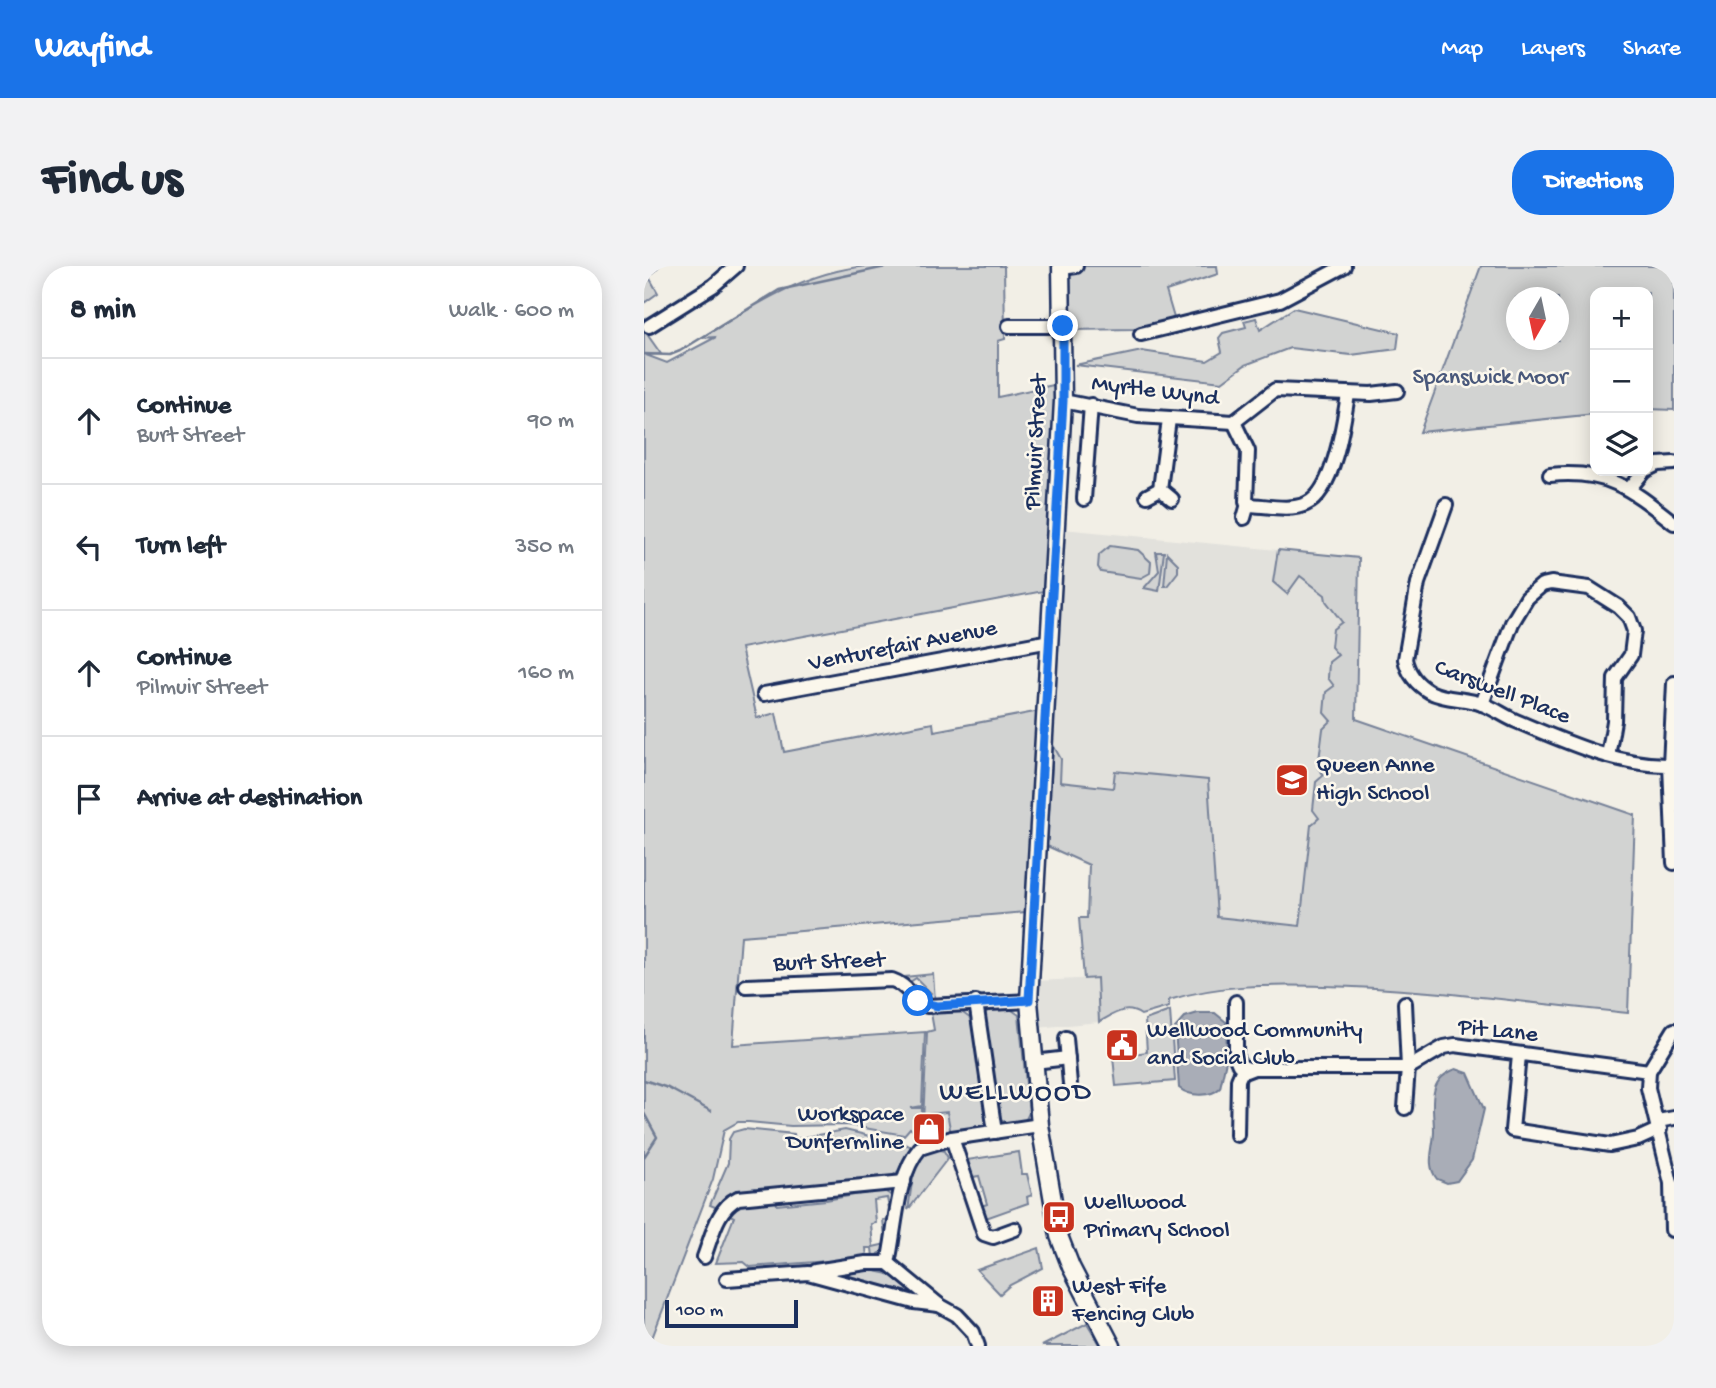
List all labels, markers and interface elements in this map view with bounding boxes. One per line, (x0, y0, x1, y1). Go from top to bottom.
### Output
text: Wayfind (35, 30, 150, 68)
text: Map (1441, 35, 1483, 64)
text: Layers (1521, 35, 1585, 64)
text: Share (1623, 35, 1681, 64)
button: Directions (1512, 150, 1674, 215)
text: Find us (42, 153, 182, 211)
north arrow (1506, 287, 1569, 350)
map controls (1590, 287, 1653, 476)
button: + (1590, 287, 1653, 350)
text: 8 min (70, 294, 136, 329)
text: Walk · 600 m (449, 298, 574, 325)
route end (1047, 310, 1078, 341)
button: − (1590, 350, 1653, 413)
park label: Spanswick Moor (1413, 364, 1570, 393)
street label: Myrtle Wynd (1090, 370, 1222, 414)
street label: Pilmuir Street (1019, 371, 1055, 511)
text: Continue (137, 392, 231, 423)
icon: ahead (70, 402, 108, 440)
text: 90 m (528, 408, 574, 435)
button: layers (1590, 413, 1653, 476)
text: Burt Street (137, 423, 244, 450)
icon: left (70, 528, 108, 566)
text: Turn left (137, 532, 225, 563)
text: 350 m (515, 534, 574, 561)
street label: Venturefair Avenue (805, 614, 1000, 680)
text: Continue (137, 644, 231, 675)
icon: ahead (70, 654, 108, 692)
street label: Carswell Place (1430, 654, 1575, 732)
text: 160 m (518, 660, 574, 687)
text: Pilmuir Street (137, 675, 267, 702)
place label: Queen Anne High School (1316, 752, 1435, 809)
school or university icon: Queen Anne High School (1273, 761, 1311, 799)
icon: arrive (70, 780, 108, 818)
text: Arrive at destination (137, 784, 362, 815)
street label: Burt Street (772, 946, 887, 979)
route start (902, 985, 933, 1016)
street label: Pit Lane (1456, 1013, 1540, 1051)
place label: Wellwood Community and Social Club (1147, 1017, 1363, 1074)
public building icon: Wellwood Community and Social Club (1103, 1026, 1141, 1064)
district label: WELLWOOD (939, 1077, 1093, 1110)
place label: Workspace Dunfermline (784, 1101, 905, 1158)
shop icon: Workspace Dunfermline (910, 1110, 948, 1148)
place label: Wellwood Primary School (1083, 1189, 1230, 1246)
bus stop icon: Wellwood Primary School (1040, 1198, 1078, 1236)
place label: West Fife Fencing Club (1071, 1273, 1195, 1330)
building icon: West Fife Fencing Club (1029, 1282, 1067, 1320)
scale bar (665, 1297, 798, 1329)
text: 100 m (676, 1300, 723, 1323)

